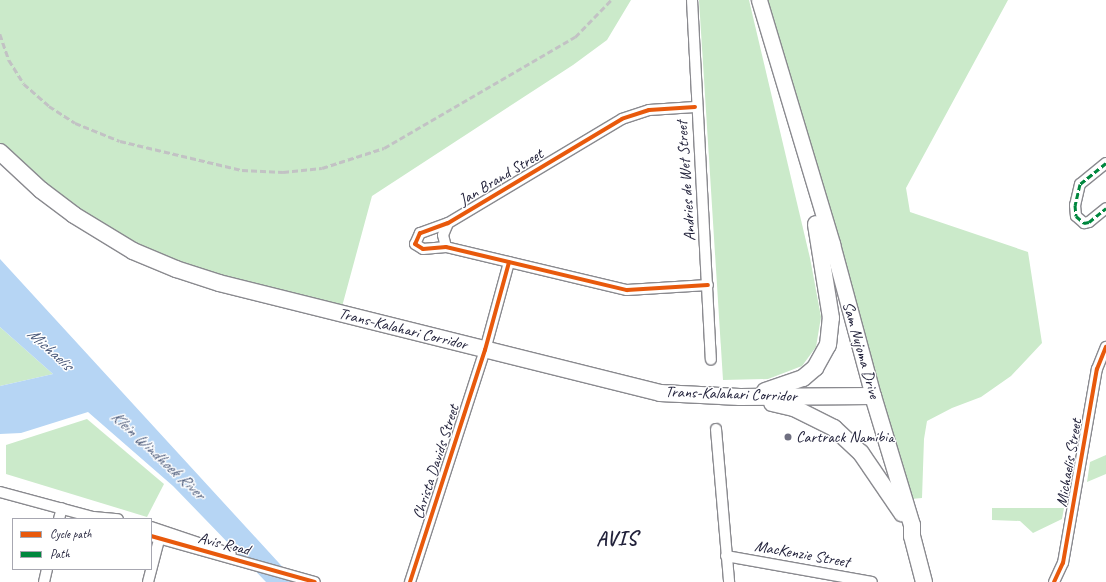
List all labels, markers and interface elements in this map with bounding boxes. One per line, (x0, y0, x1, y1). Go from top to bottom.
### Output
street label: Andries de Wet Street (672, 120, 700, 242)
street label: Jan Brand Street (455, 144, 547, 210)
street label: Sam Nujoma Drive (838, 299, 884, 401)
street label: Trans-Kalahari Corridor (337, 304, 469, 354)
water label: Michaelis (23, 324, 77, 374)
street label: Trans-Kalahari Corridor (665, 382, 797, 406)
street label: Christa Davids Street (408, 402, 464, 522)
water label: Klein Windhoek River (107, 406, 209, 504)
street label: Michaelis Street (1052, 417, 1086, 509)
place label: Cartrack Namibia (796, 427, 895, 447)
marker: Cartrack Namibia (783, 432, 793, 442)
legend (12, 518, 152, 570)
text: Cycle path (50, 526, 92, 542)
district label: AVIS (596, 526, 638, 550)
street label: Avis Road (196, 528, 252, 560)
street label: MacKenzie Street (753, 536, 851, 572)
text: Path (50, 546, 70, 562)

